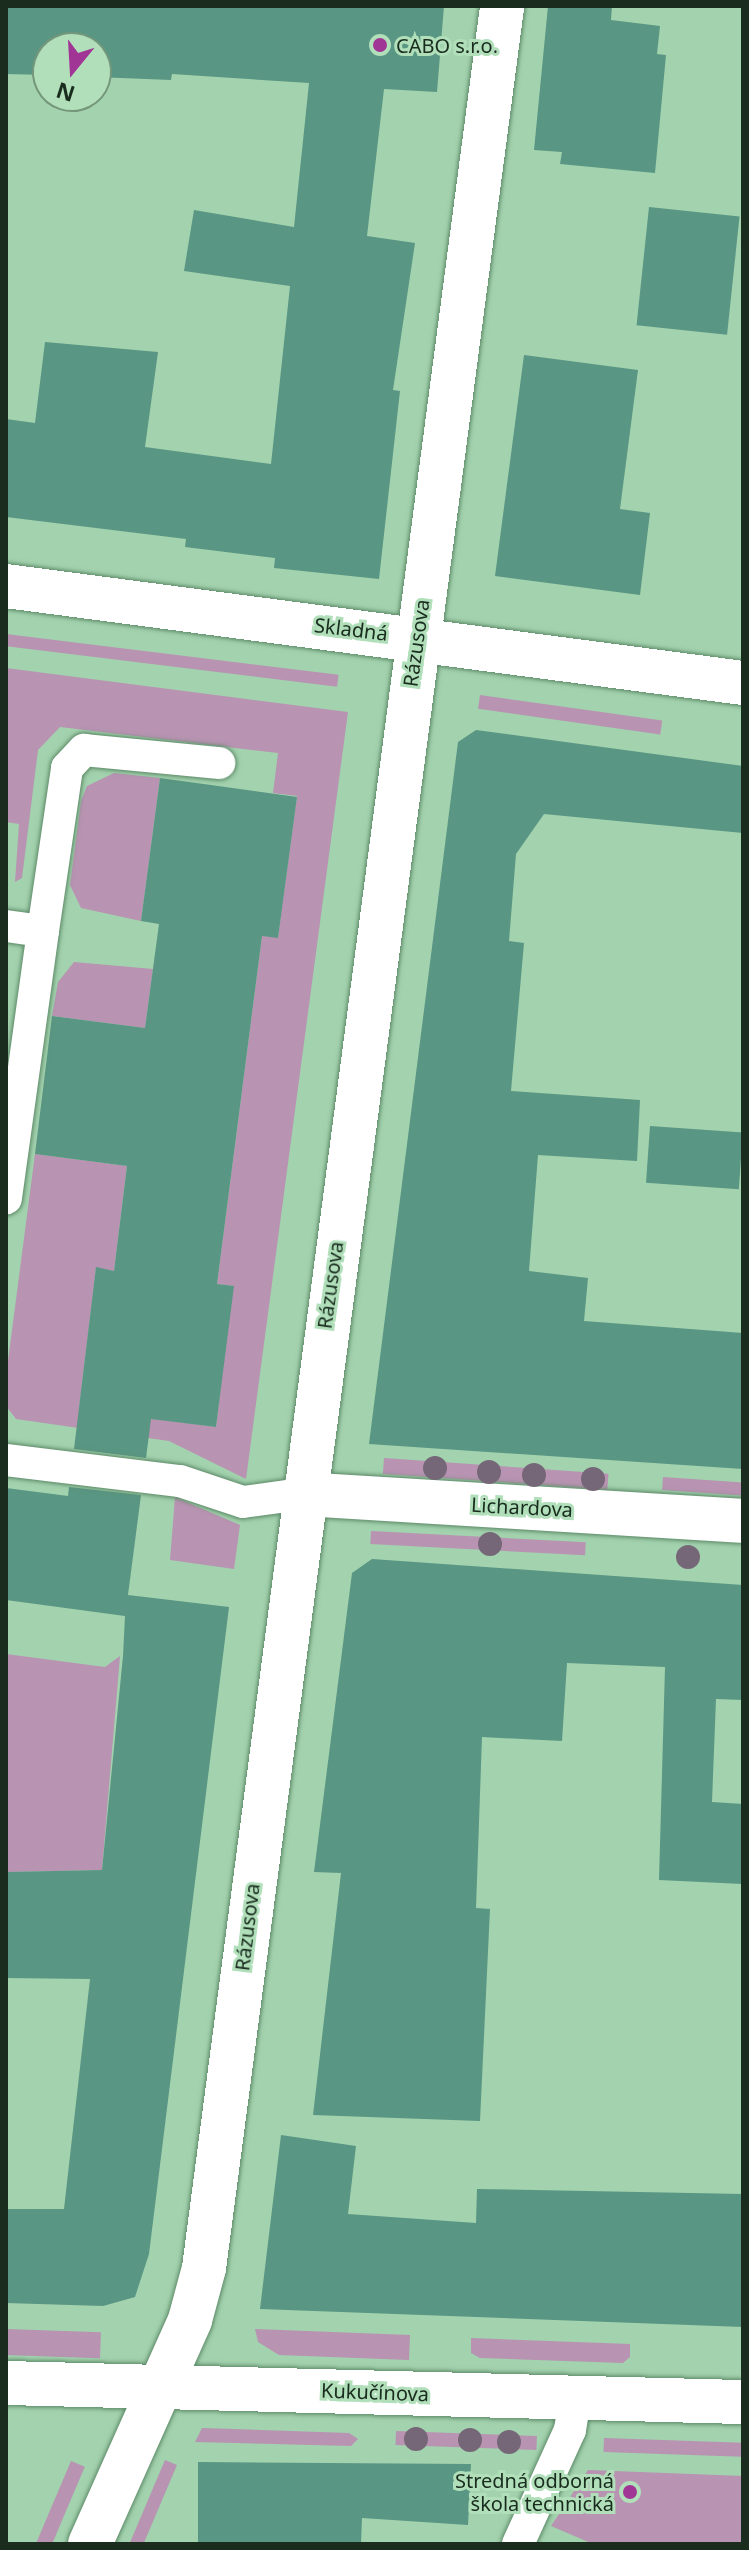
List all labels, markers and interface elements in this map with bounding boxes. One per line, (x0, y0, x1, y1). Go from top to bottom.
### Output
north arrow (32, 32, 112, 112)
place label: CABO s.r.o. (396, 33, 498, 57)
marker: CABO s.r.o. (371, 36, 389, 54)
text: N (52, 76, 78, 110)
street label: Rázusova (398, 598, 434, 688)
street label: Skladná (313, 613, 389, 645)
street label: Rázusova (312, 1240, 348, 1330)
street label: Lichardova (470, 1492, 574, 1522)
street label: Rázusova (230, 1882, 264, 1972)
street label: Kukučínova (321, 2378, 429, 2406)
place label: Stredná odborná škola technická (455, 2468, 614, 2515)
marker: Stredná odborná škola technická (621, 2483, 639, 2501)

